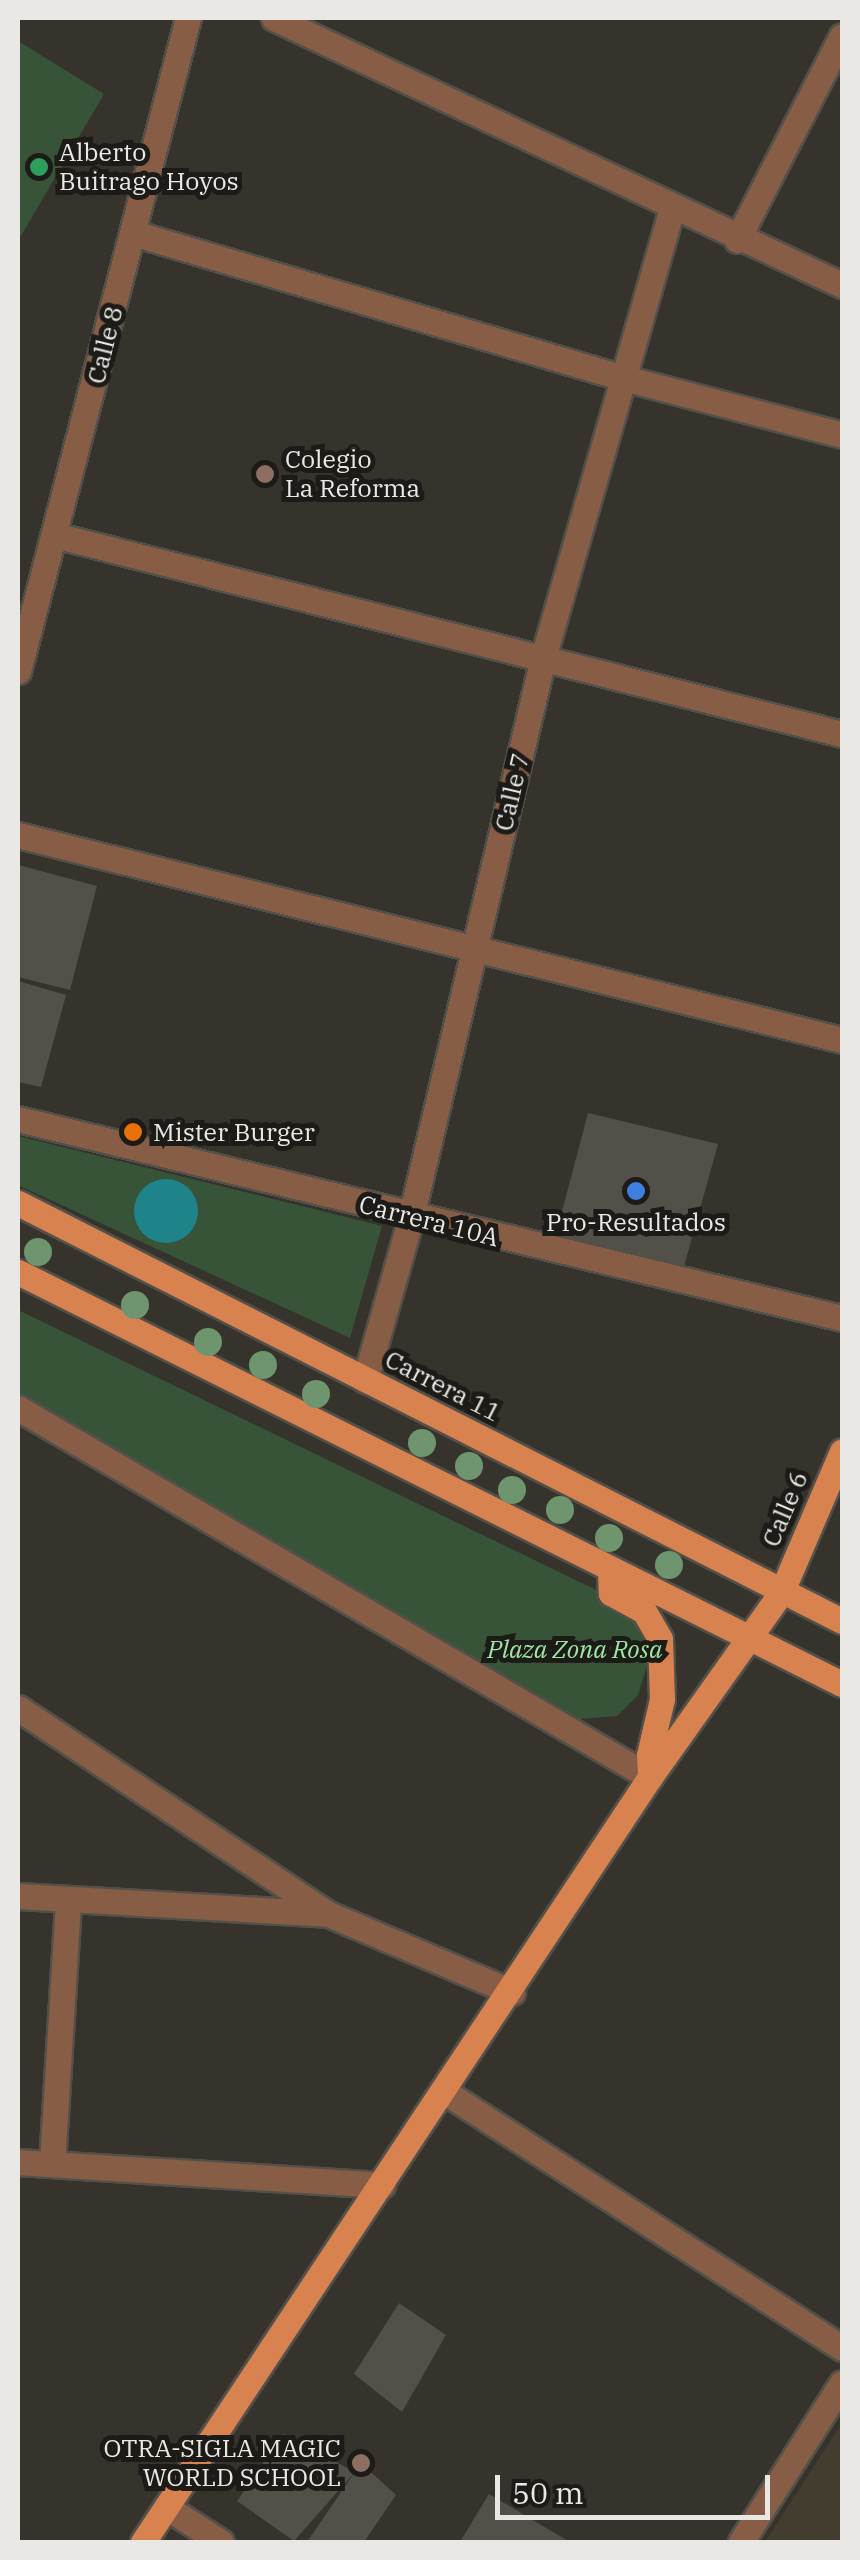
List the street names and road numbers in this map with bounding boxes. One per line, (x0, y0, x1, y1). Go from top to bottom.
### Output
street label: Calle 8 (81, 303, 129, 387)
street label: Calle 7 (489, 750, 535, 834)
street label: Carrera 10A (356, 1189, 502, 1253)
street label: Carrera 11 (380, 1344, 506, 1428)
street label: Calle 6 (756, 1467, 814, 1551)

